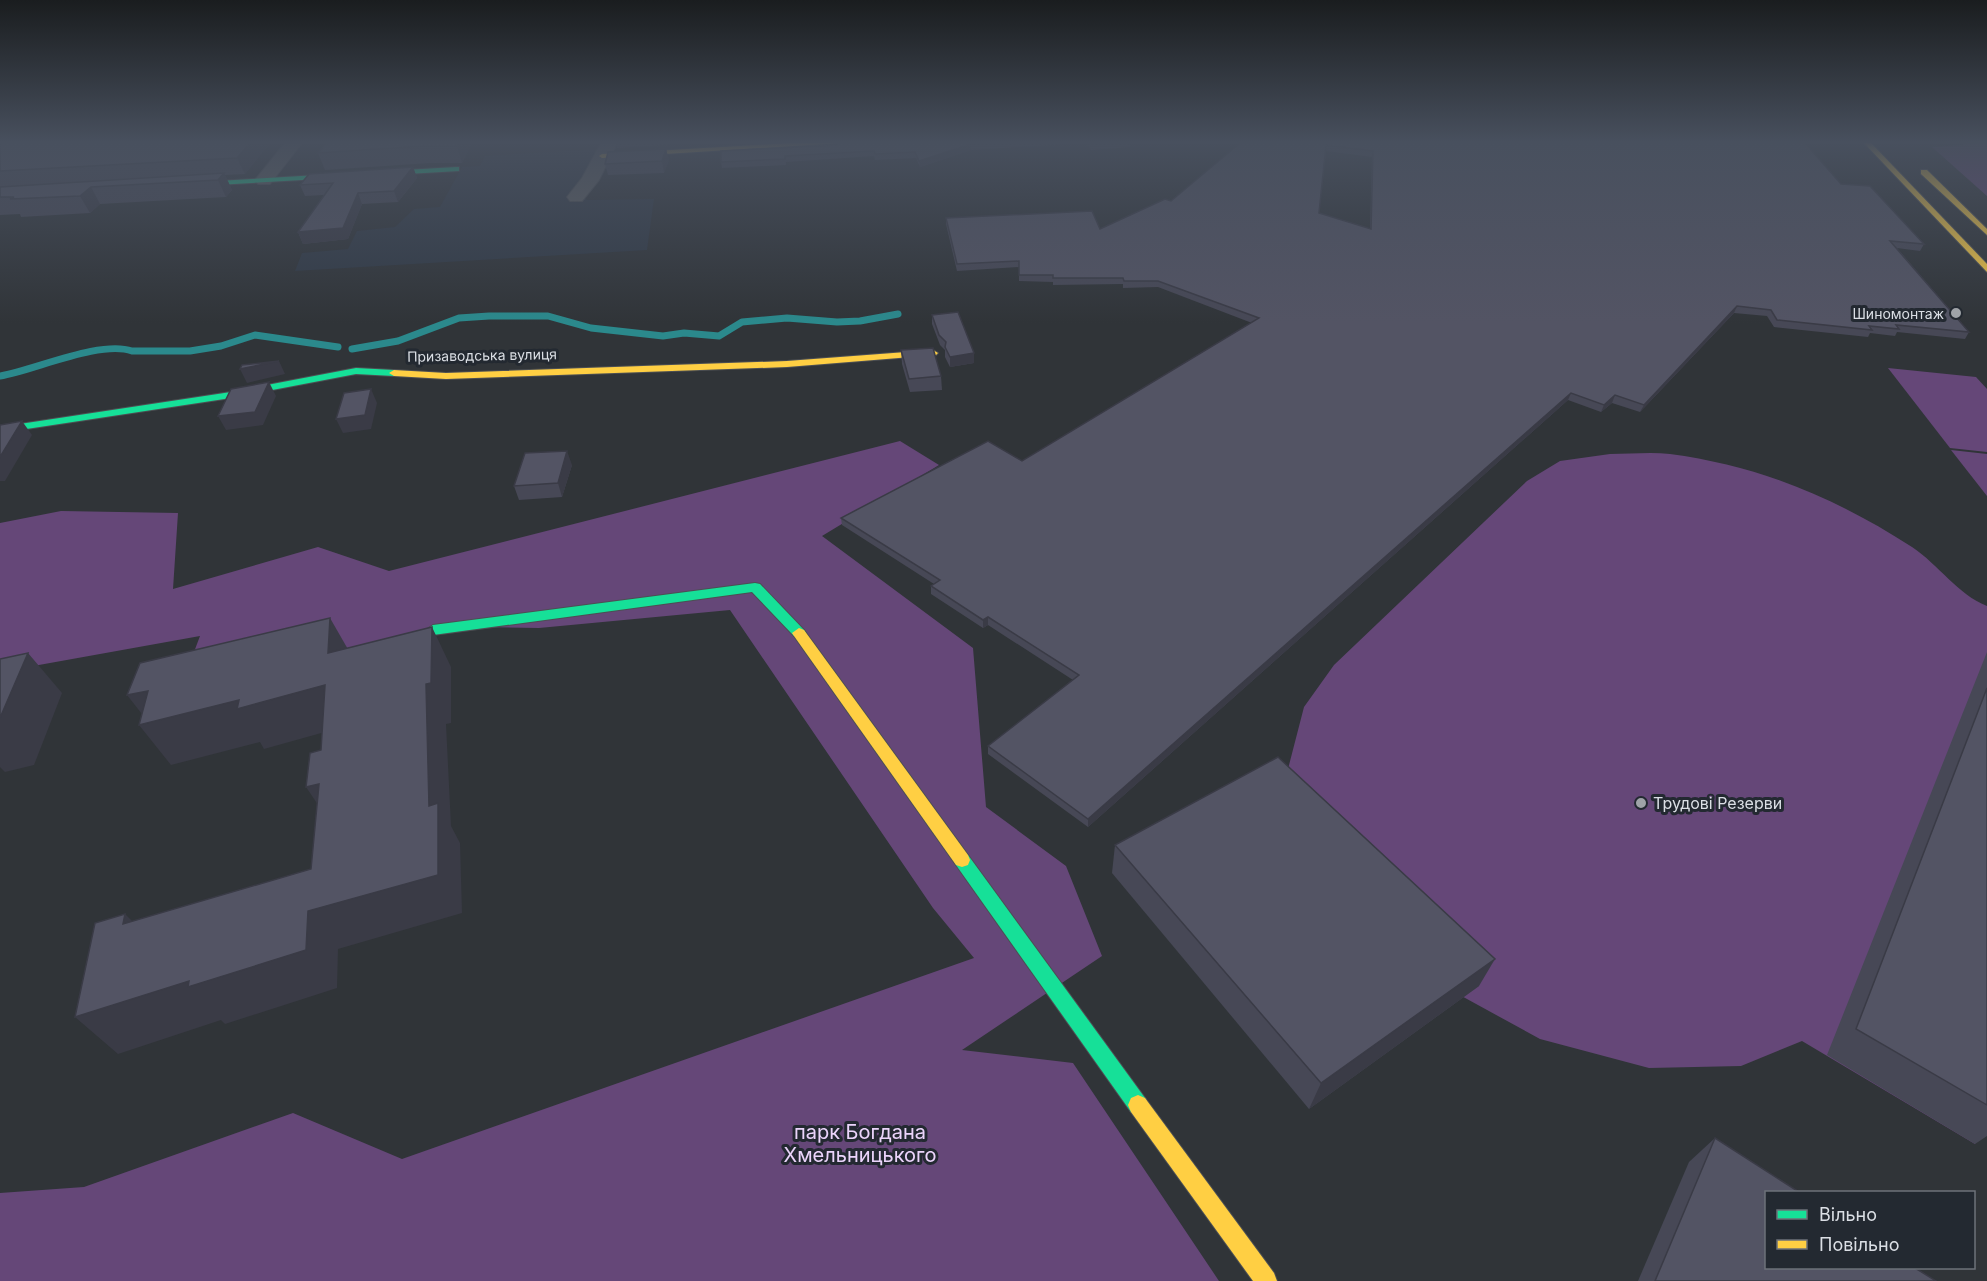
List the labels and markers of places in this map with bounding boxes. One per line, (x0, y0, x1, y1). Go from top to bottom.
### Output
place label: Шиномонтаж (1852, 305, 1944, 322)
marker: Шиномонтаж (1949, 306, 1963, 320)
place label: Трудові Резерви (1653, 793, 1782, 813)
marker: Трудові Резерви (1634, 796, 1648, 810)

